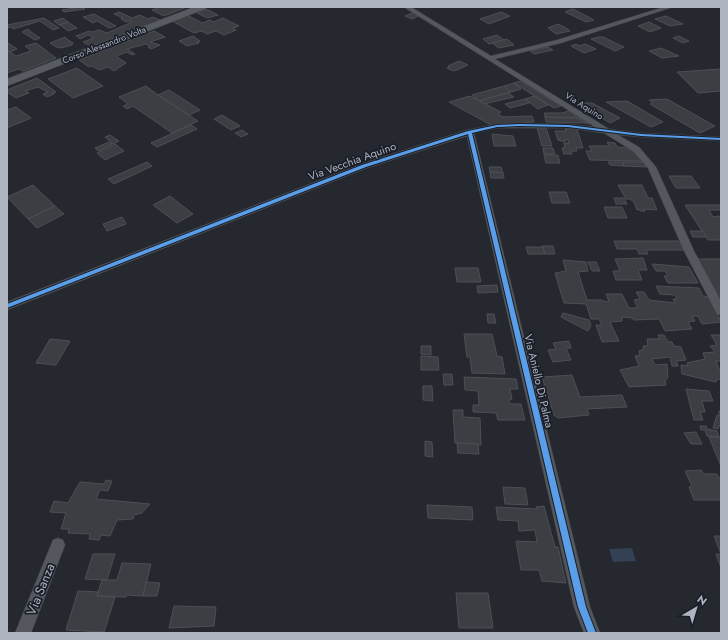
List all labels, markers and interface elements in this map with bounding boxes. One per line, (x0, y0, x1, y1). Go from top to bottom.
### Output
street label: Corso Alessandro Volta (60, 23, 148, 67)
street label: Via Aquino (563, 89, 606, 123)
street label: Via Vecchia Aquino (306, 138, 398, 184)
street label: Via Aniello Di Palma (520, 333, 558, 429)
street label: Via Sanza (21, 560, 59, 618)
north arrow (676, 588, 716, 628)
text: N (694, 591, 711, 609)

